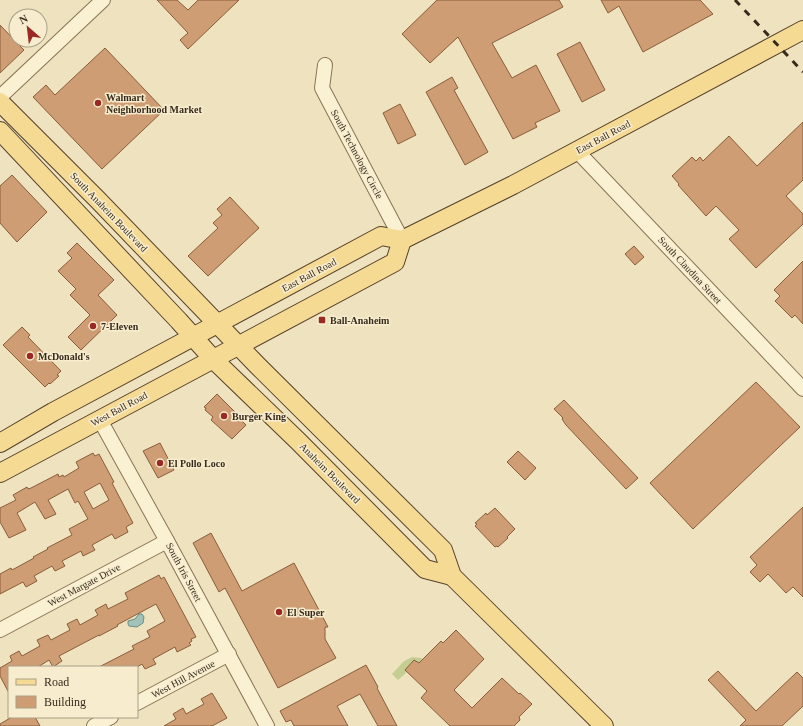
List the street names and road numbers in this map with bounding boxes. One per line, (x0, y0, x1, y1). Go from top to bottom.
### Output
street label: South Technology Circle (329, 107, 386, 201)
street label: East Ball Road (574, 118, 632, 156)
street label: South Anaheim Boulevard (68, 170, 150, 254)
street label: South Claudina Street (656, 234, 724, 306)
street label: East Ball Road (280, 256, 338, 294)
street label: West Ball Road (89, 389, 149, 429)
street label: Anaheim Boulevard (298, 441, 362, 505)
street label: South Iris Street (164, 541, 204, 603)
street label: West Margate Drive (46, 561, 123, 609)
street label: West Hill Avenue (149, 657, 217, 700)

